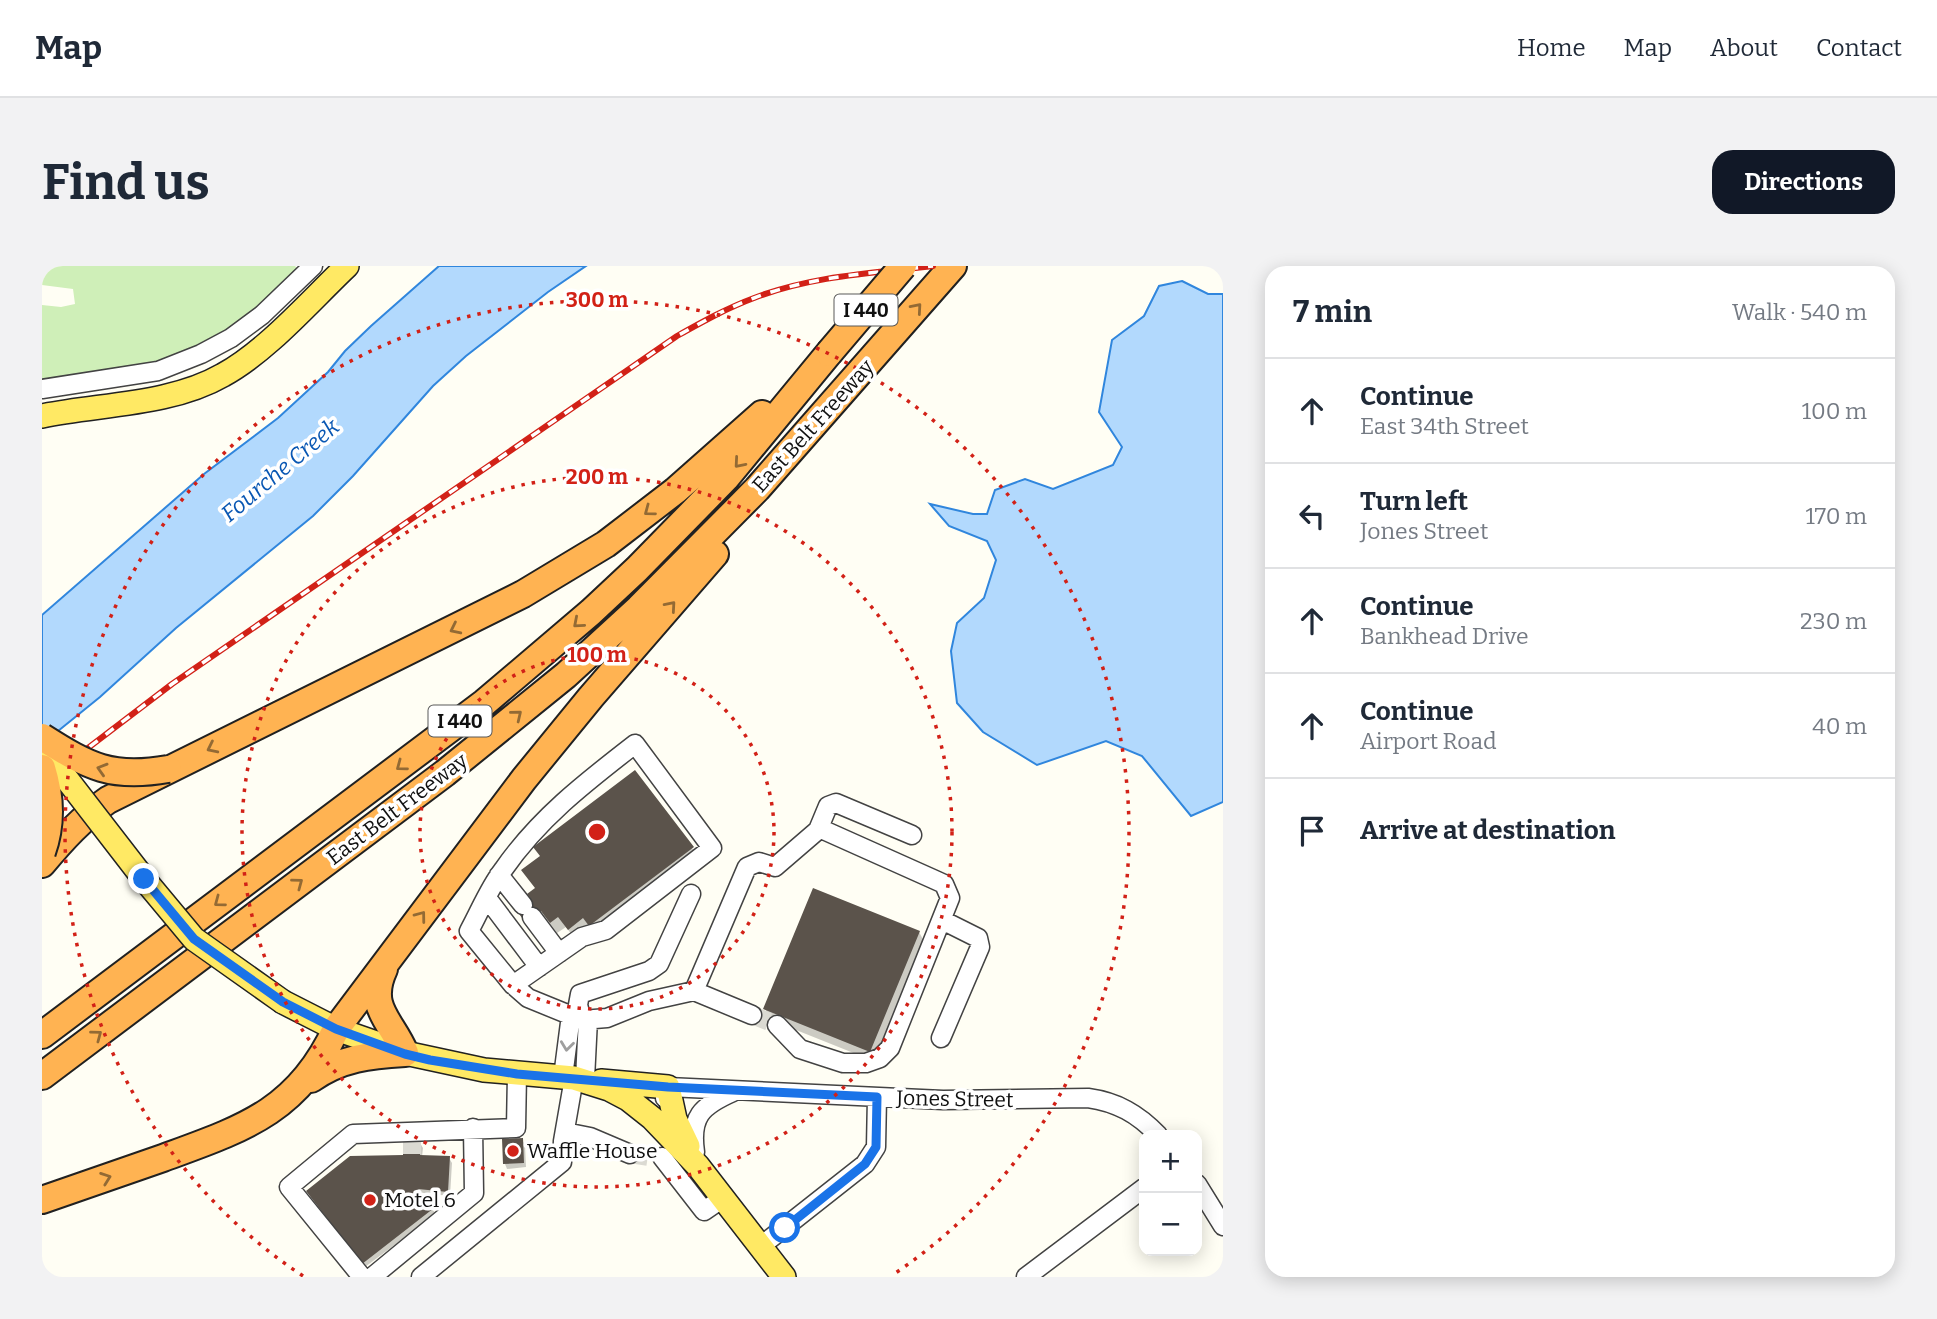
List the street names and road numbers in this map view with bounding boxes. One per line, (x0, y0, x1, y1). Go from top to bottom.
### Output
road number: I 440 (834, 294, 898, 326)
street label: East Belt Freeway (747, 354, 880, 498)
road number: I 440 (428, 706, 492, 736)
street label: East Belt Freeway (321, 747, 473, 870)
street label: Jones Street (895, 1085, 1014, 1113)

